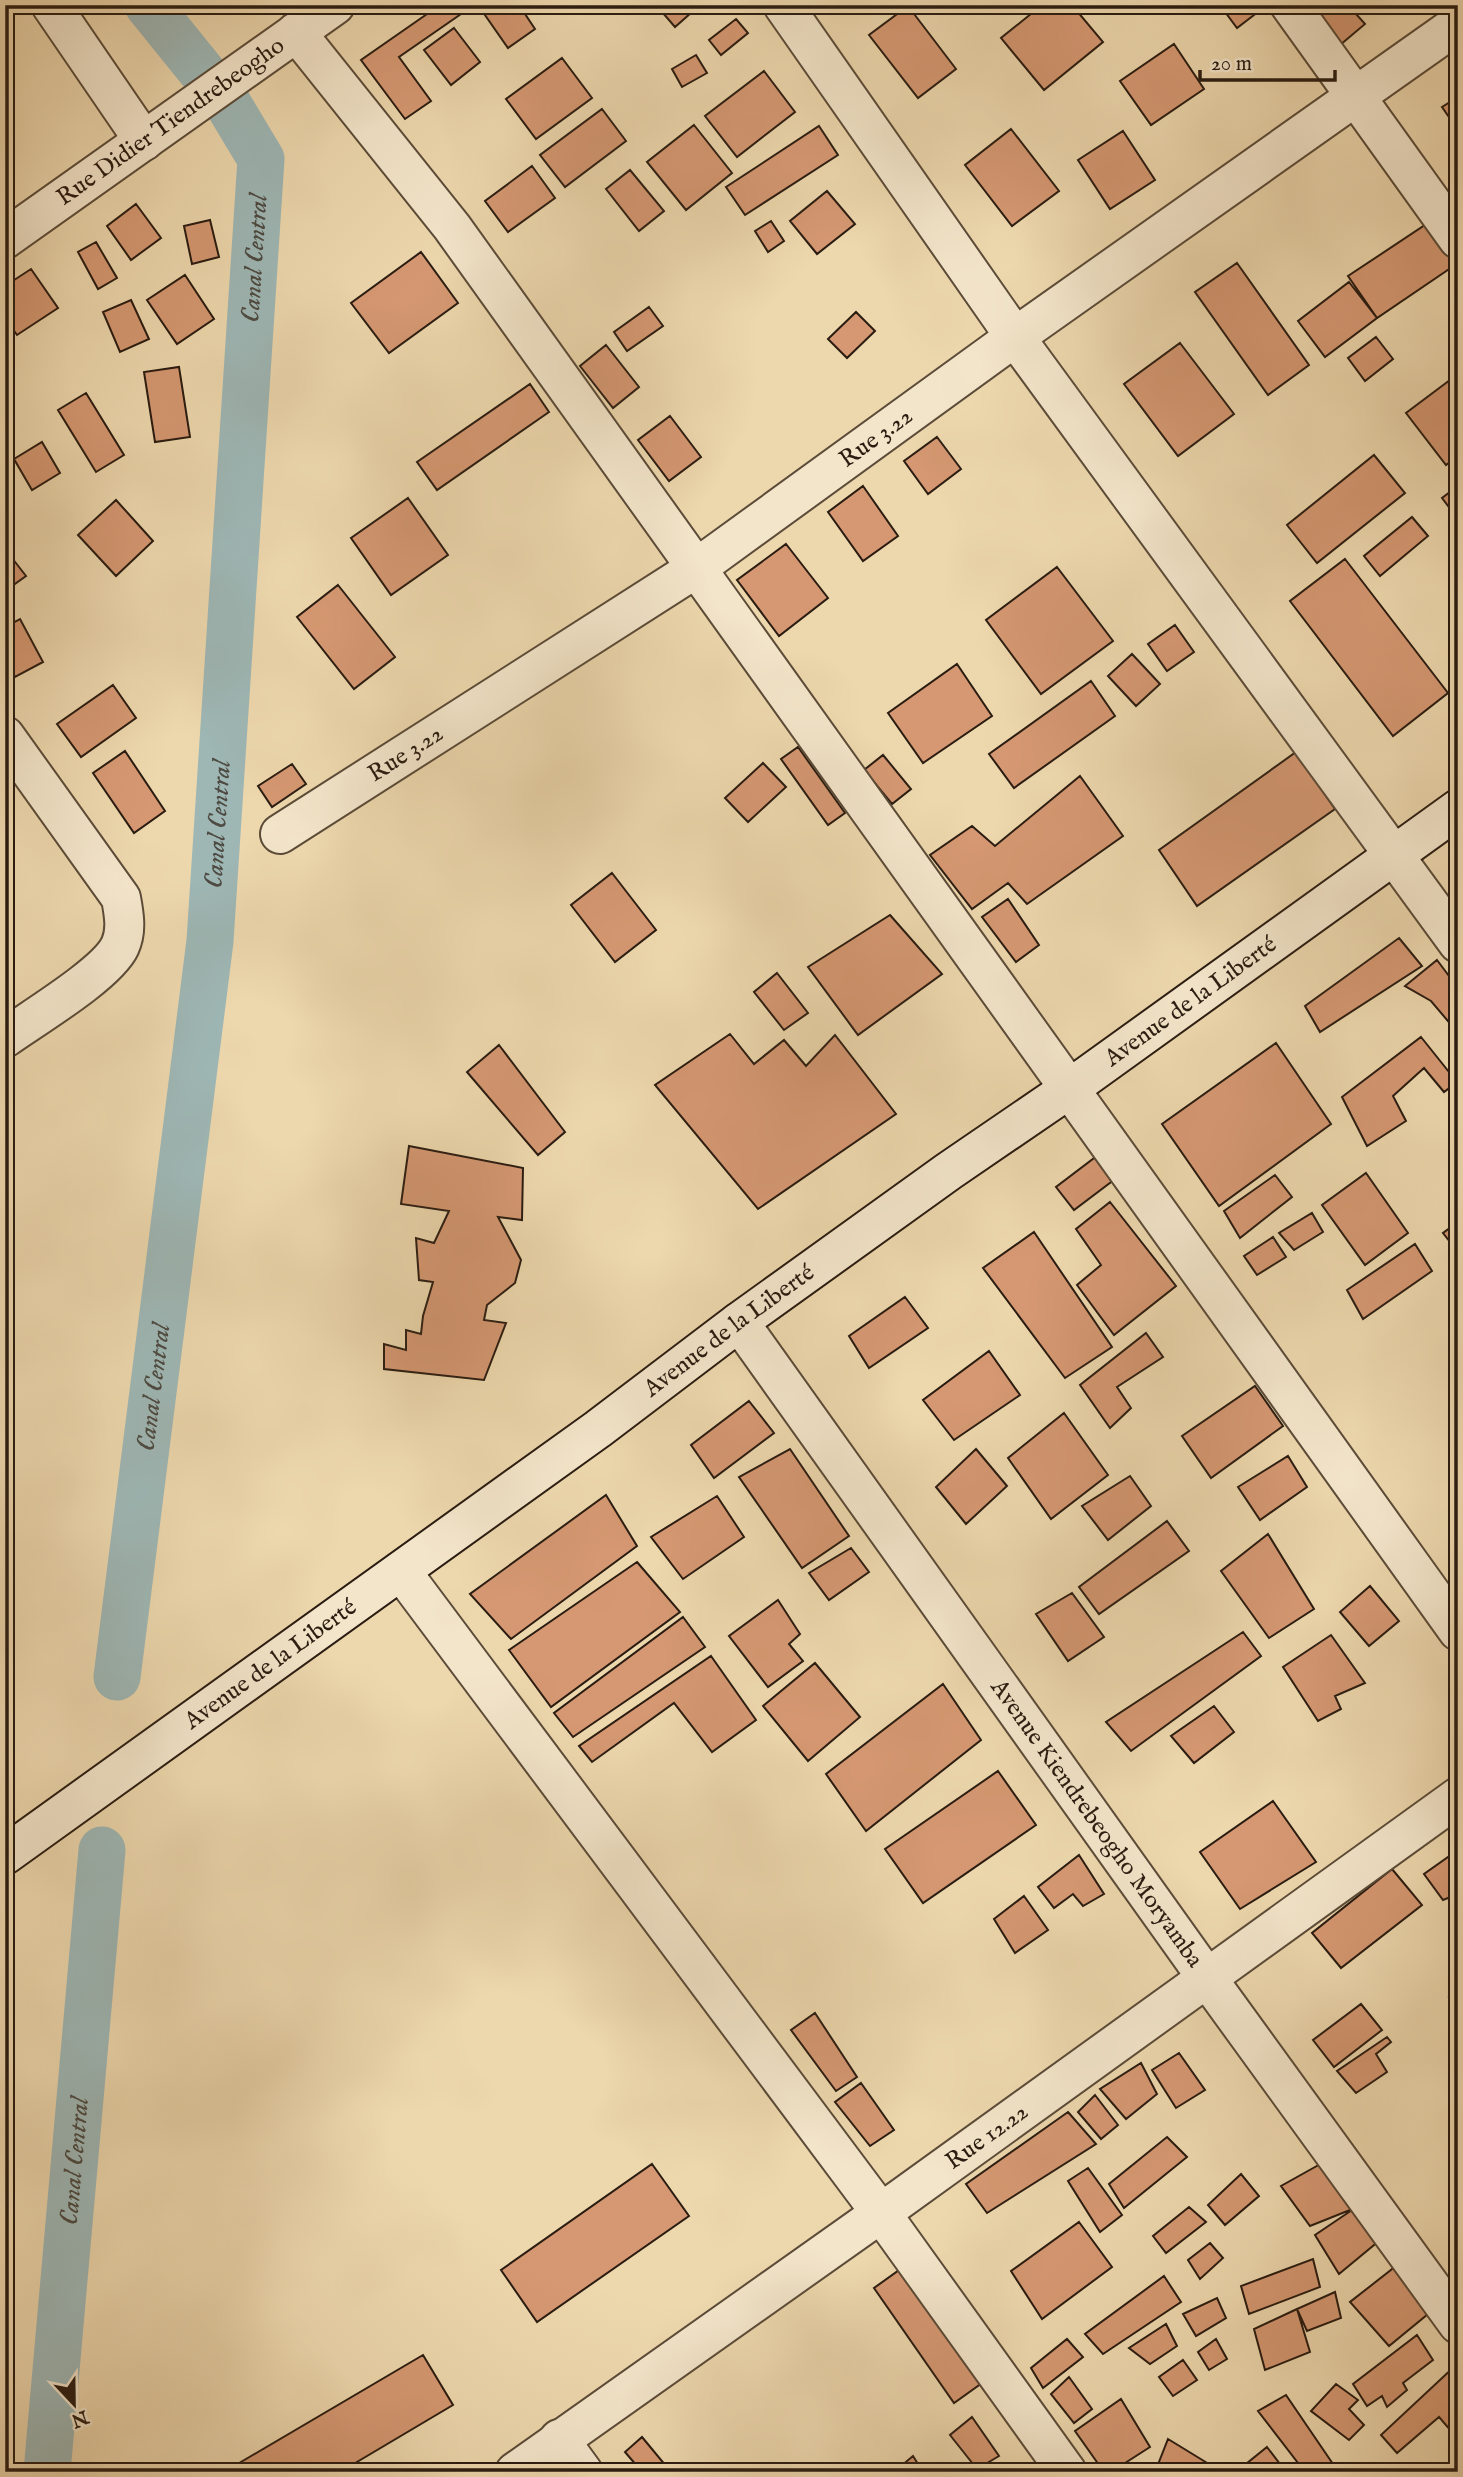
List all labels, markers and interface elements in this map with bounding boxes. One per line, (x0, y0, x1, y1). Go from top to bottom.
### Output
street label: Rue Didier Tiendrebeogho (51, 30, 291, 213)
scale bar (1200, 38, 1335, 82)
text: 20 m (1211, 51, 1252, 78)
water label: Canal Central (234, 191, 275, 323)
street label: Rue 3.22 (833, 401, 919, 475)
street label: Rue 3.22 (362, 718, 449, 789)
water label: Canal Central (197, 757, 238, 889)
street label: Avenue de la Liberté (1097, 929, 1283, 1075)
street label: Avenue de la Liberté (637, 1257, 821, 1405)
water label: Canal Central (129, 1320, 178, 1453)
street label: Avenue de la Liberté (177, 1592, 363, 1737)
street label: Avenue Kiendrebeogho Moryamba (983, 1672, 1211, 1974)
water label: Canal Central (52, 2094, 97, 2227)
street label: Rue 12.22 (939, 2096, 1034, 2177)
north arrow (38, 2368, 108, 2438)
text: N (67, 2403, 93, 2432)

